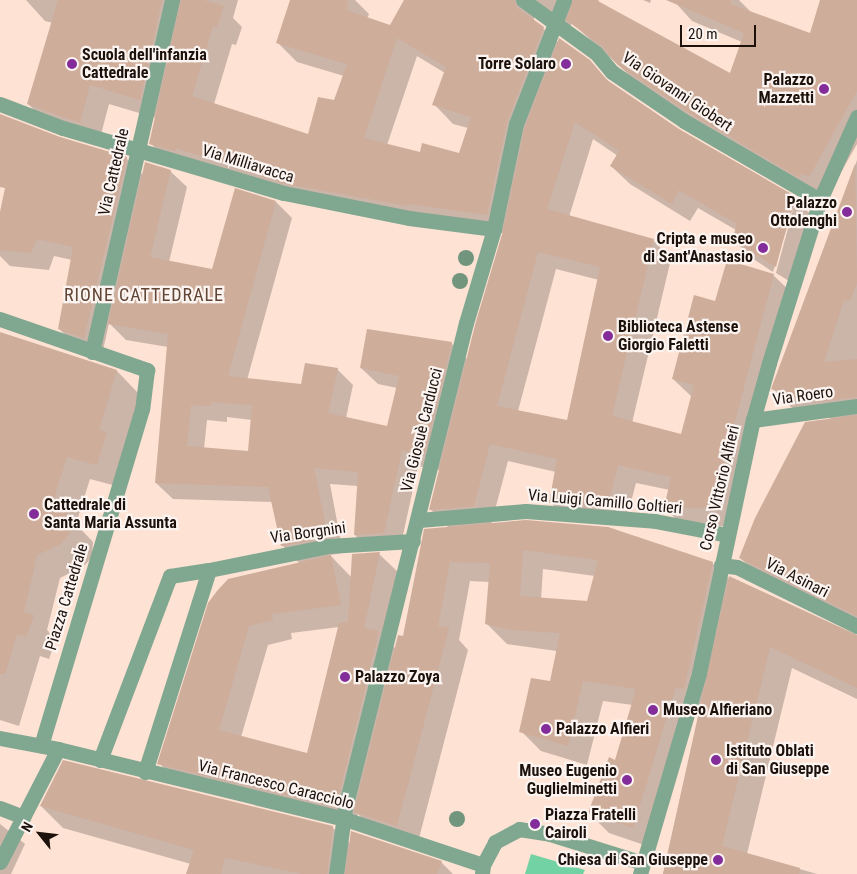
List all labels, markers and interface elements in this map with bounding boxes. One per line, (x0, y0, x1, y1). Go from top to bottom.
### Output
scale bar (682, 15, 758, 47)
text: 20 m (688, 25, 718, 43)
place label: Scuola dell'infanzia Cattedrale (82, 45, 207, 83)
street label: Via Giovanni Giobert (618, 48, 736, 136)
place label: Torre Solaro (478, 54, 556, 74)
marker: Scuola dell'infanzia Cattedrale (66, 58, 78, 70)
marker: Torre Solaro (560, 58, 572, 70)
place label: Palazzo Mazzetti (758, 70, 814, 108)
marker: Palazzo Mazzetti (818, 83, 830, 95)
street label: Via Cattedrale (95, 126, 133, 218)
street label: Via Milliavacca (200, 141, 296, 187)
place label: Palazzo Ottolenghi (770, 193, 837, 231)
marker: Palazzo Ottolenghi (841, 206, 853, 218)
place label: Cripta e museo di Sant'Anastasio (643, 229, 753, 267)
marker: Cripta e museo di Sant'Anastasio (757, 242, 769, 254)
district label: RIONE CATTEDRALE (62, 284, 226, 306)
place label: Biblioteca Astense Giorgio Faletti (618, 317, 738, 355)
marker: Biblioteca Astense Giorgio Faletti (602, 330, 614, 342)
street label: Via Giosuè Carducci (397, 366, 447, 494)
street label: Via Roero (772, 382, 834, 410)
street label: Corso Vittorio Alfieri (696, 423, 744, 553)
street label: Via Luigi Camillo Goltieri (527, 486, 683, 518)
place label: Cattedrale di Santa Maria Assunta (44, 495, 177, 533)
marker: Cattedrale di Santa Maria Assunta (28, 508, 40, 520)
street label: Via Borgnini (269, 518, 347, 548)
street label: Piazza Cattedrale (42, 541, 92, 653)
street label: Via Asinari (762, 554, 832, 602)
place label: Palazzo Zoya (355, 667, 440, 687)
marker: Palazzo Zoya (339, 671, 351, 683)
place label: Museo Alfieriano (663, 700, 772, 720)
marker: Museo Alfieriano (647, 704, 659, 716)
place label: Palazzo Alfieri (556, 719, 649, 739)
marker: Palazzo Alfieri (540, 723, 552, 735)
place label: Istituto Oblati di San Giuseppe (726, 741, 829, 779)
marker: Istituto Oblati di San Giuseppe (710, 754, 722, 766)
street label: Via Francesco Caracciolo (196, 756, 356, 814)
place label: Museo Eugenio Guglielminetti (519, 761, 617, 799)
marker: Museo Eugenio Guglielminetti (621, 774, 633, 786)
place label: Piazza Fratelli Cairoli (545, 805, 636, 843)
north arrow (15, 809, 65, 859)
marker: Piazza Fratelli Cairoli (529, 818, 541, 830)
text: N (18, 819, 36, 834)
place label: Chiesa di San Giuseppe (558, 850, 708, 870)
marker: Chiesa di San Giuseppe (712, 854, 724, 866)

